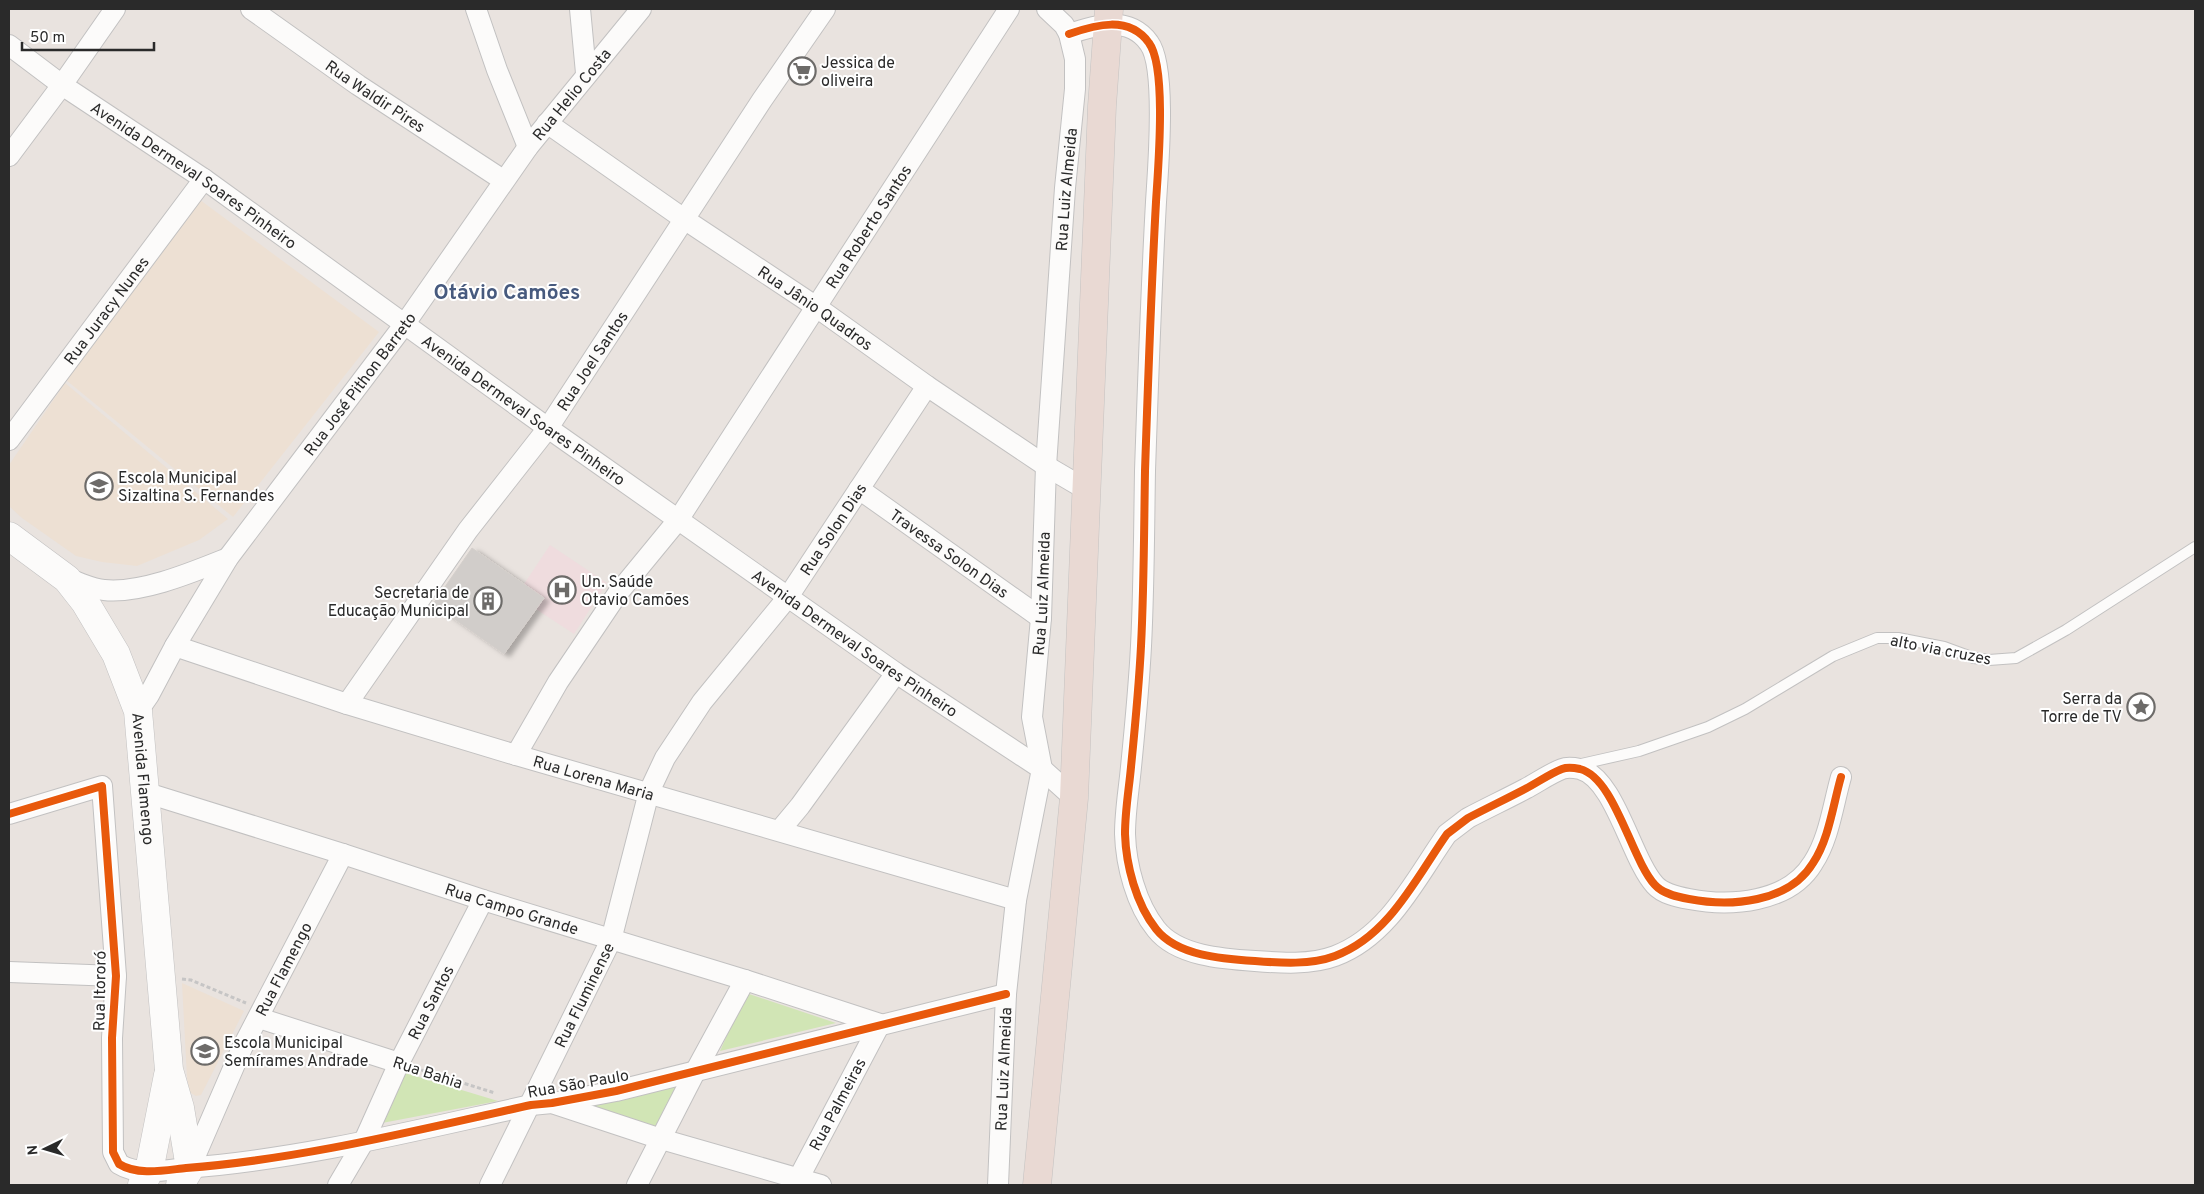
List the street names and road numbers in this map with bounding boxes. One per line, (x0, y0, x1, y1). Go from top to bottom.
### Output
street label: Rua Helio Costa (529, 45, 617, 146)
street label: Rua Waldir Pires (321, 57, 428, 138)
street label: Avenida Dermeval Soares Pinheiro (86, 99, 300, 255)
street label: Rua Luiz Almeida (1053, 127, 1083, 252)
street label: Rua Roberto Santos (823, 162, 917, 293)
street label: Rua Juracy Nunes (61, 253, 155, 370)
street label: Rua Jânio Quadros (753, 263, 876, 356)
street label: Rua Joel Santos (554, 308, 634, 416)
street label: Rua José Pithon Barreto (301, 309, 422, 461)
street label: Avenida Dermeval Soares Pinheiro (417, 332, 628, 491)
street label: Rua Solon Dias (797, 480, 872, 580)
street label: Travessa Solon Dias (885, 506, 1012, 604)
street label: Rua Luiz Almeida (1030, 531, 1056, 657)
street label: Avenida Dermeval Soares Pinheiro (747, 566, 961, 723)
street label: alto via cruzes (1888, 631, 1993, 671)
street label: Avenida Flamengo (126, 712, 158, 846)
street label: Rua Lorena Maria (530, 752, 656, 806)
street label: Rua Campo Grande (442, 880, 581, 941)
street label: Rua Flamengo (252, 919, 318, 1020)
street label: Rua Fluminense (551, 940, 620, 1052)
street label: Rua Itororó (90, 951, 112, 1031)
street label: Rua Santos (405, 963, 460, 1044)
street label: Rua Luiz Almeida (992, 1007, 1017, 1132)
street label: Rua Bahia (390, 1053, 465, 1095)
street label: Rua Palmeiras (806, 1055, 872, 1155)
street label: Rua São Paulo (526, 1066, 631, 1104)

